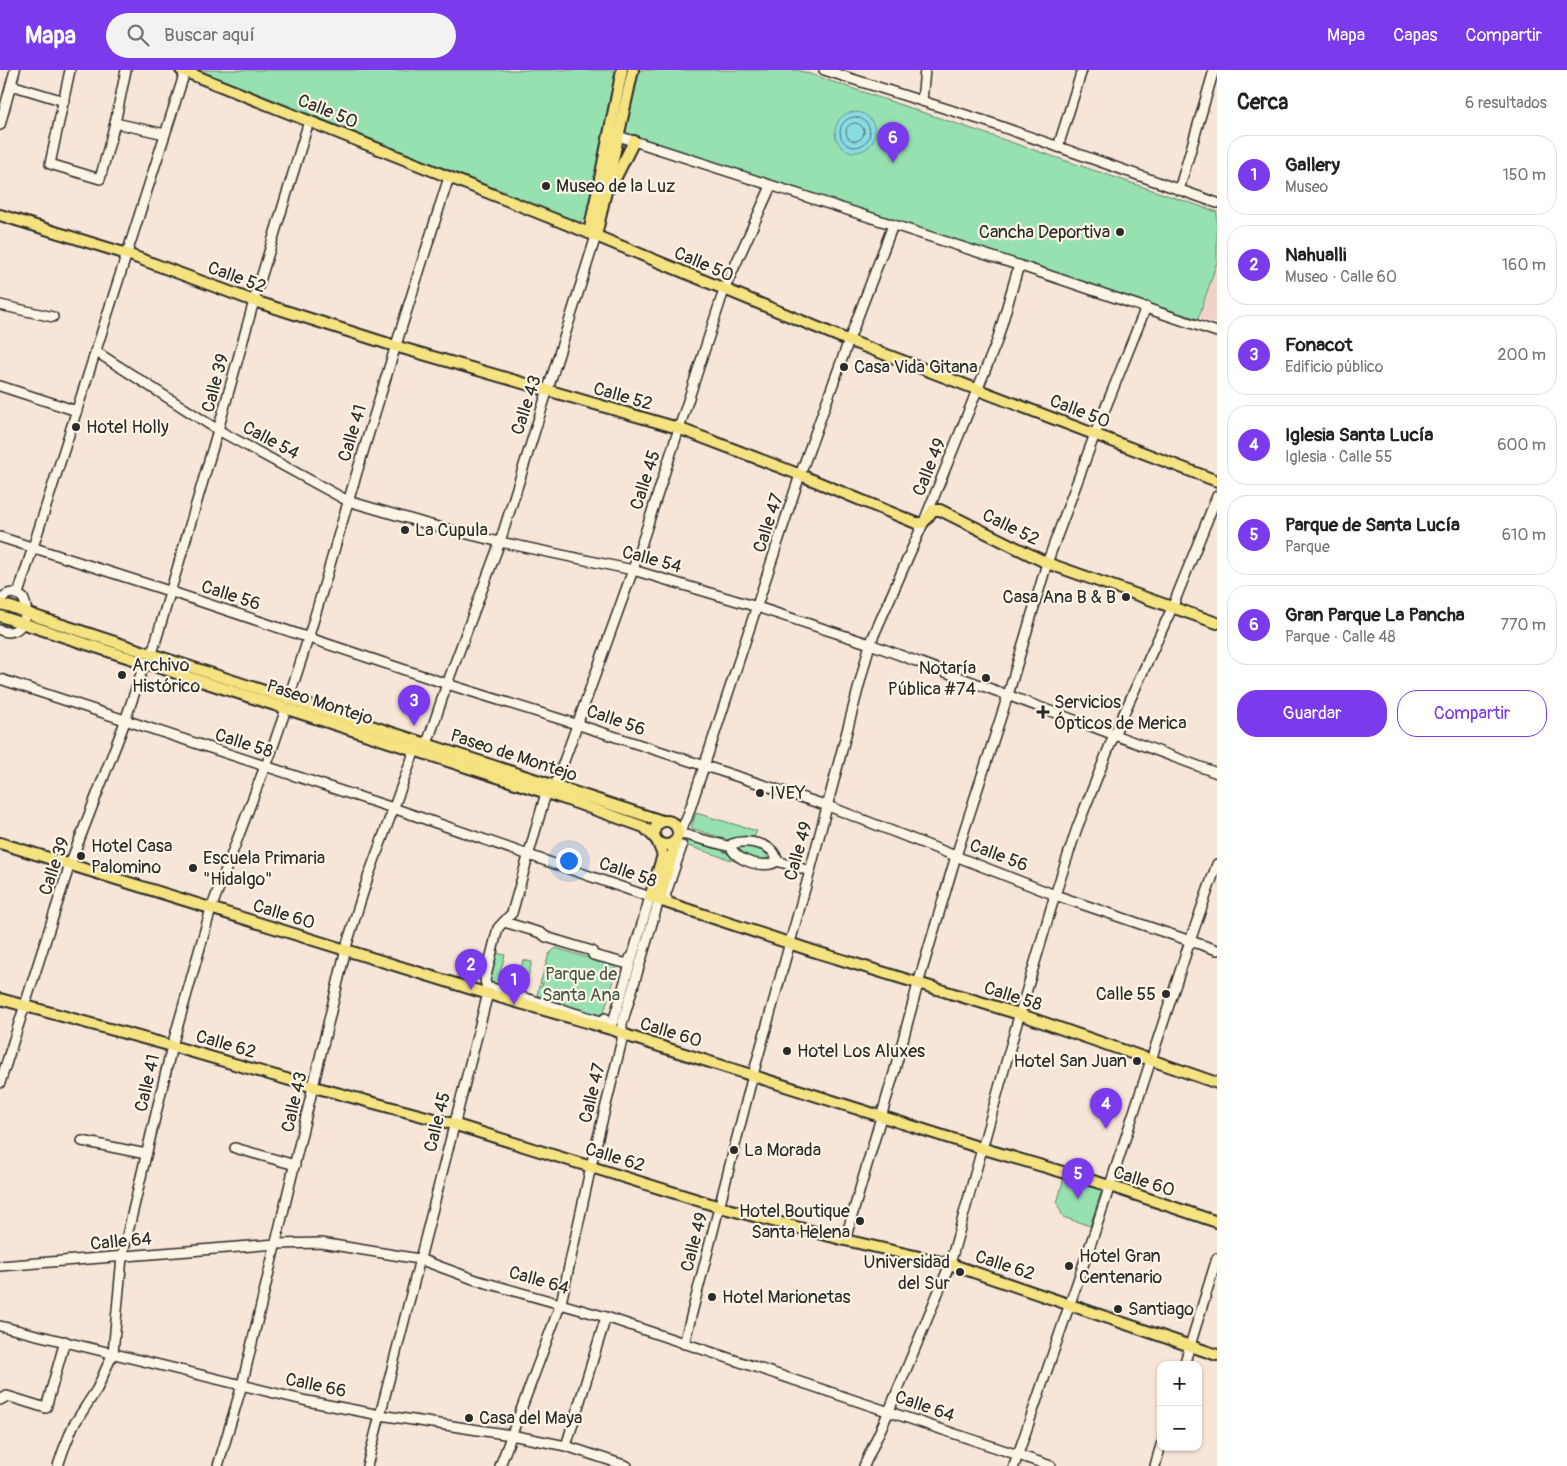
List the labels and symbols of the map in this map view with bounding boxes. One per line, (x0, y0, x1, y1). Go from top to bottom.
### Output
street label: Calle 50 (294, 89, 361, 134)
pin: 6 (877, 122, 909, 163)
place label: Museo de la Luz (556, 175, 675, 198)
marker: Museo de la Luz (540, 180, 552, 192)
place label: Cancha Deportiva (979, 221, 1110, 244)
marker: Cancha Deportiva (1114, 226, 1126, 238)
street label: Calle 50 (670, 242, 737, 287)
street label: Calle 52 (204, 256, 269, 299)
street label: Calle 39 (197, 351, 234, 415)
place label: Casa Vida Gitana (854, 356, 978, 379)
marker: Casa Vida Gitana (838, 361, 850, 373)
street label: Calle 43 (506, 372, 547, 438)
street label: Calle 52 (591, 377, 655, 416)
street label: Calle 50 (1046, 389, 1113, 433)
street label: Calle 41 (333, 402, 372, 464)
place label: Hotel Holly (86, 416, 169, 439)
street label: Calle 54 (238, 416, 304, 465)
marker: Hotel Holly (70, 421, 82, 433)
street label: Calle 49 (907, 435, 951, 500)
street label: Calle 45 (625, 448, 666, 513)
street label: Calle 47 (748, 490, 789, 556)
street label: Calle 52 (978, 504, 1043, 551)
place label: La Cupula (415, 519, 488, 542)
marker: La Cupula (399, 524, 411, 536)
street label: Calle 54 (619, 540, 685, 579)
street label: Calle 56 (198, 575, 263, 616)
place label: Casa Ana B & B (1003, 586, 1116, 609)
marker: Casa Ana B & B (1120, 591, 1132, 603)
place label: Archivo Histórico (132, 654, 201, 698)
place label: Notaría Pública #74 (888, 657, 977, 701)
marker: Archivo Histórico (116, 669, 128, 681)
marker: Notaría Pública #74 (980, 672, 992, 684)
street label: Paseo Montejo (264, 674, 376, 731)
pin: 3 (398, 685, 430, 726)
place label: Servicios Ópticos de Merica (1054, 691, 1187, 735)
street label: Calle 56 (583, 700, 648, 741)
marker: Servicios Ópticos de Merica (1036, 705, 1050, 719)
street label: Calle 58 (212, 723, 276, 764)
street label: Paseo de Montejo (447, 724, 581, 787)
place label: IVEY (770, 782, 806, 805)
marker: IVEY (754, 787, 766, 799)
street label: Calle 49 (779, 819, 818, 883)
street label: Calle 39 (34, 834, 75, 898)
street label: Calle 56 (966, 834, 1031, 877)
place label: Hotel Casa Palomino (91, 835, 172, 879)
place label: Escuela Primaria "Hidalgo" (203, 847, 325, 891)
your location (556, 848, 582, 874)
marker: Hotel Casa Palomino (75, 850, 87, 862)
street label: Calle 58 (596, 852, 660, 893)
marker: Escuela Primaria "Hidalgo" (187, 862, 199, 874)
street label: Calle 60 (250, 894, 318, 935)
pin: 2 (455, 949, 487, 990)
park label: Parque de Santa Ana (542, 963, 620, 1007)
pin: 1 (498, 964, 530, 1005)
street label: Calle 58 (981, 976, 1045, 1017)
place label: Calle 55 (1096, 983, 1156, 1006)
marker: Calle 55 (1160, 988, 1172, 1000)
street label: Calle 60 (637, 1012, 705, 1053)
street label: Calle 62 (193, 1025, 259, 1064)
place label: Hotel Los Aluxes (797, 1040, 925, 1063)
marker: Hotel Los Aluxes (781, 1045, 793, 1057)
place label: Hotel San Juan (1014, 1050, 1127, 1073)
street label: Calle 41 (130, 1052, 165, 1114)
marker: Hotel San Juan (1131, 1055, 1143, 1067)
street label: Calle 47 (574, 1060, 611, 1125)
street label: Calle 43 (276, 1070, 313, 1135)
pin: 4 (1090, 1088, 1122, 1129)
street label: Calle 45 (419, 1090, 456, 1155)
street label: Calle 62 (582, 1138, 648, 1177)
place label: La Morada (744, 1139, 821, 1162)
marker: La Morada (728, 1144, 740, 1156)
pin: 5 (1062, 1158, 1094, 1199)
street label: Calle 60 (1110, 1161, 1178, 1202)
place label: Hotel Boutique Santa Helena (739, 1200, 850, 1244)
street label: Calle 49 (676, 1210, 713, 1274)
marker: Hotel Boutique Santa Helena (854, 1215, 866, 1227)
street label: Calle 64 (89, 1227, 153, 1256)
street label: Calle 62 (972, 1245, 1038, 1286)
place label: Hotel Gran Centenario (1079, 1245, 1163, 1289)
place label: Universidad del Sur (863, 1251, 951, 1295)
marker: Hotel Gran Centenario (1063, 1260, 1075, 1272)
street label: Calle 64 (506, 1261, 572, 1300)
marker: Universidad del Sur (954, 1266, 966, 1278)
place label: Hotel Marionetas (722, 1286, 851, 1309)
marker: Hotel Marionetas (706, 1291, 718, 1303)
place label: Santiago (1128, 1298, 1194, 1321)
marker: Santiago (1112, 1303, 1124, 1315)
street label: Calle 66 (283, 1368, 349, 1403)
street label: Calle 64 (892, 1386, 958, 1428)
place label: Casa del Maya (479, 1407, 582, 1430)
marker: Casa del Maya (463, 1412, 475, 1424)

